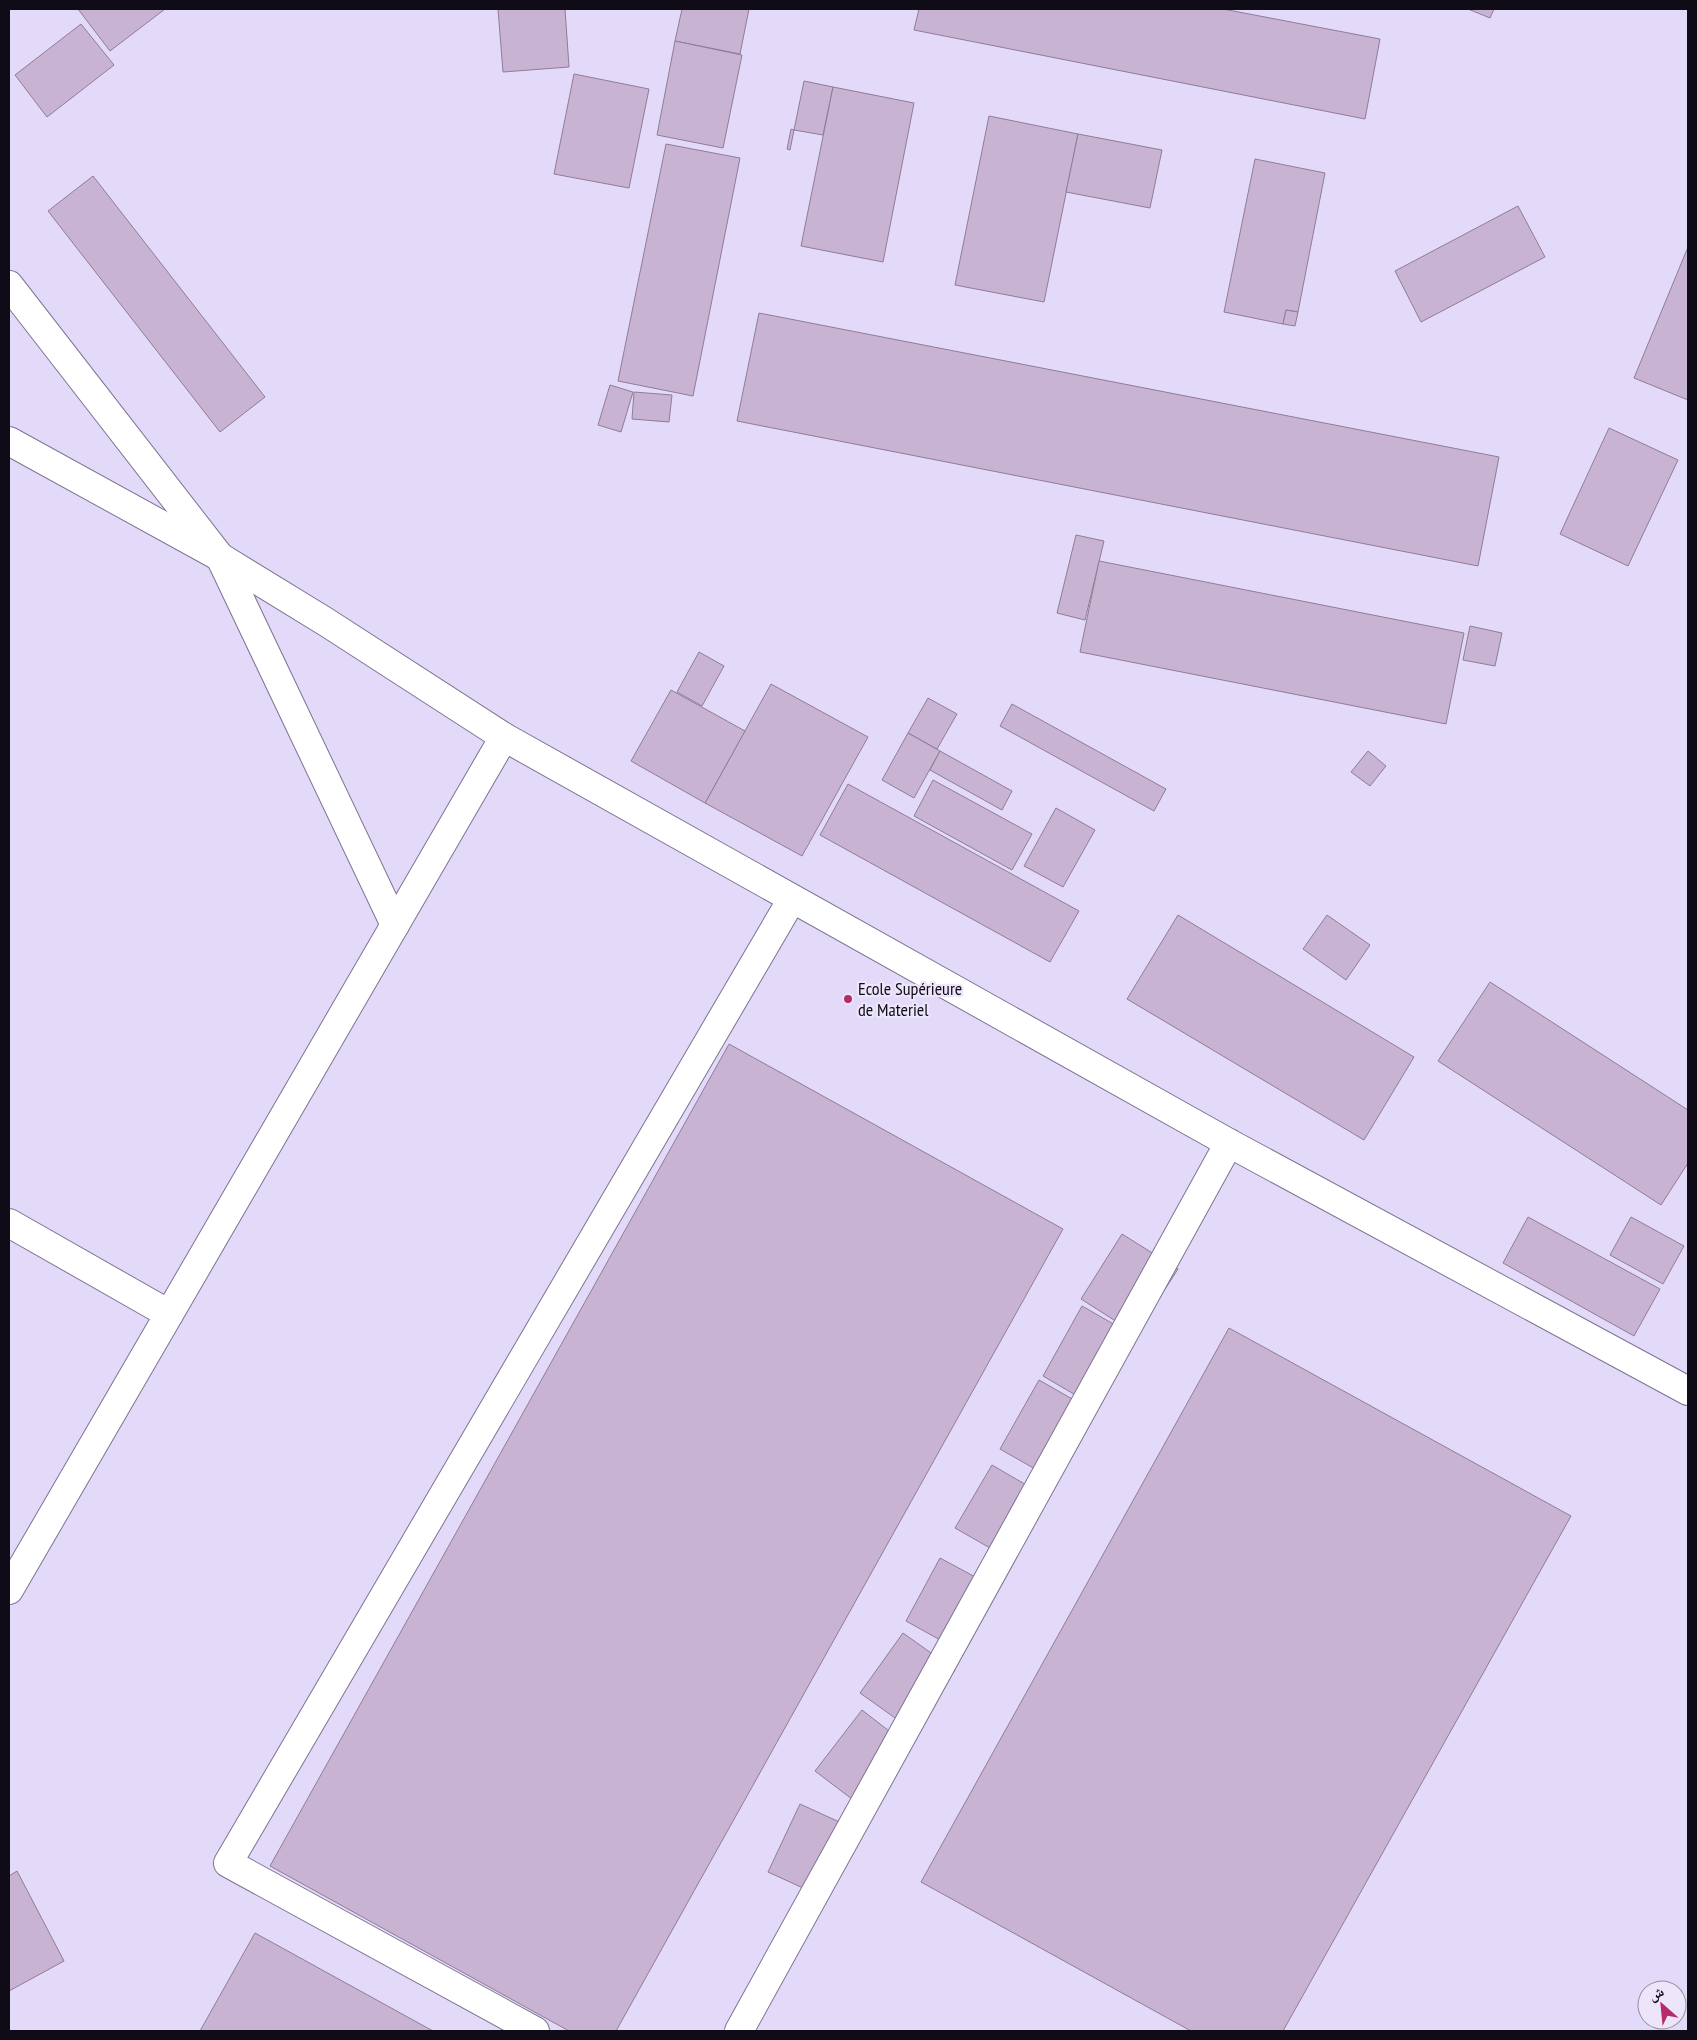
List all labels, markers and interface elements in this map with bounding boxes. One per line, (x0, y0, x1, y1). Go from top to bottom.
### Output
place label: Ecole Supérieure de Materiel (858, 977, 962, 1021)
marker: Ecole Supérieure de Materiel (842, 993, 854, 1005)
north arrow (1637, 1980, 1687, 2030)
text: ش (1645, 1982, 1667, 2005)

